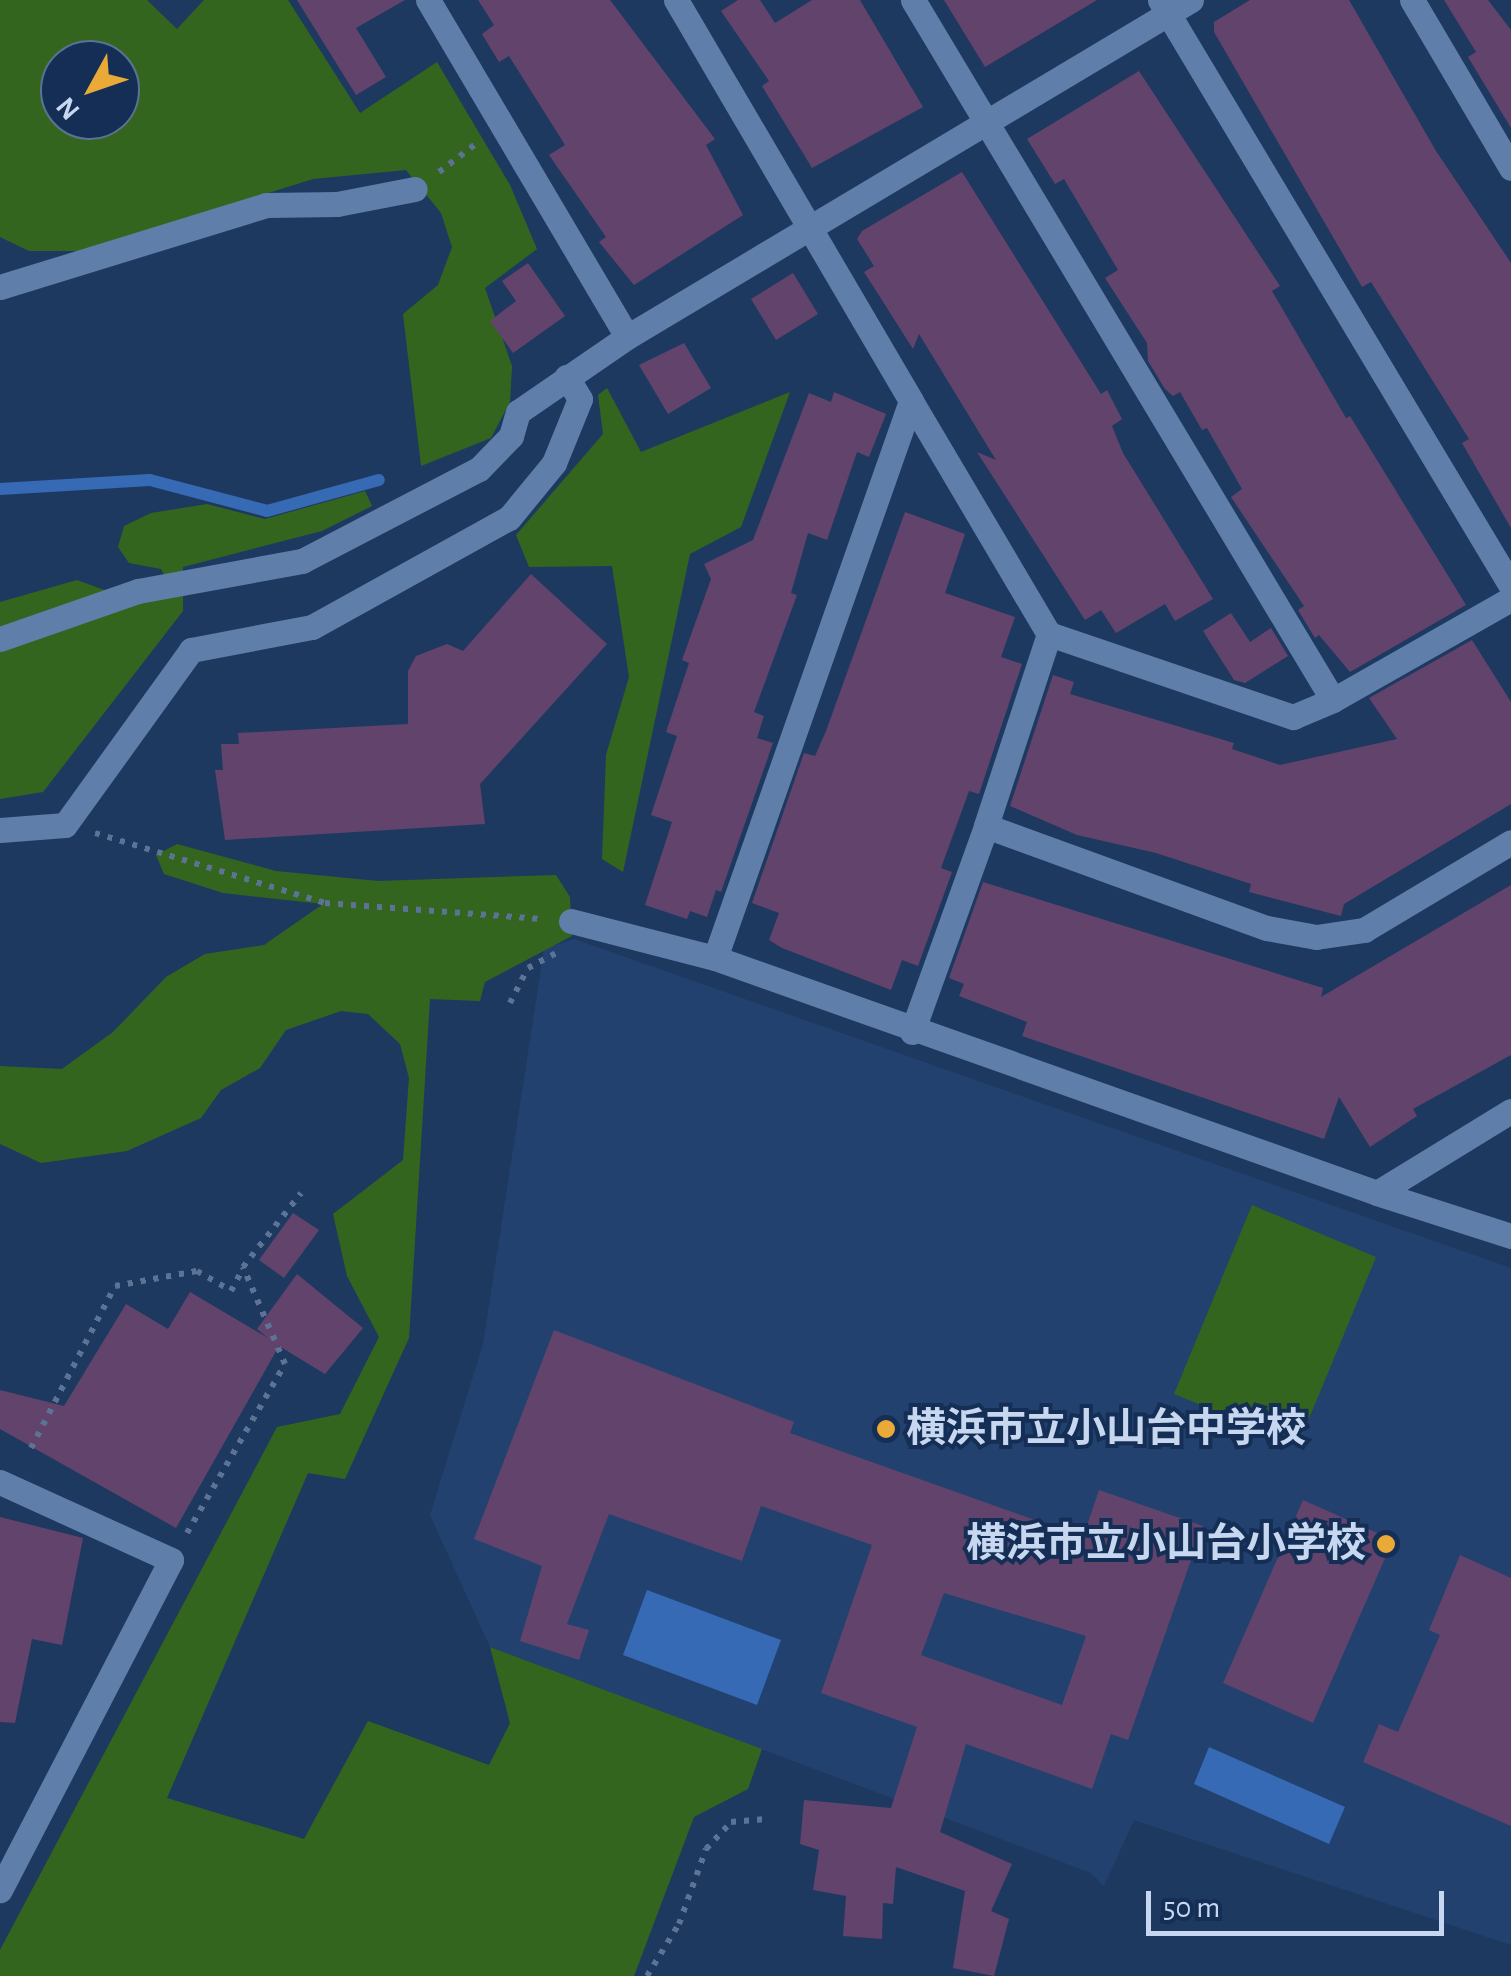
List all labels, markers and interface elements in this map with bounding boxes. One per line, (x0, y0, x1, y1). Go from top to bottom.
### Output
north arrow (40, 40, 140, 140)
text: N (52, 92, 86, 124)
place label: 横浜市立小山台中学校 (906, 1405, 1306, 1453)
marker: 横浜市立小山台中学校 (875, 1418, 897, 1440)
place label: 横浜市立小山台小学校 (966, 1520, 1366, 1568)
marker: 横浜市立小山台小学校 (1375, 1533, 1397, 1555)
scale bar (1151, 1871, 1448, 1933)
text: 50 m (1163, 1893, 1220, 1923)

